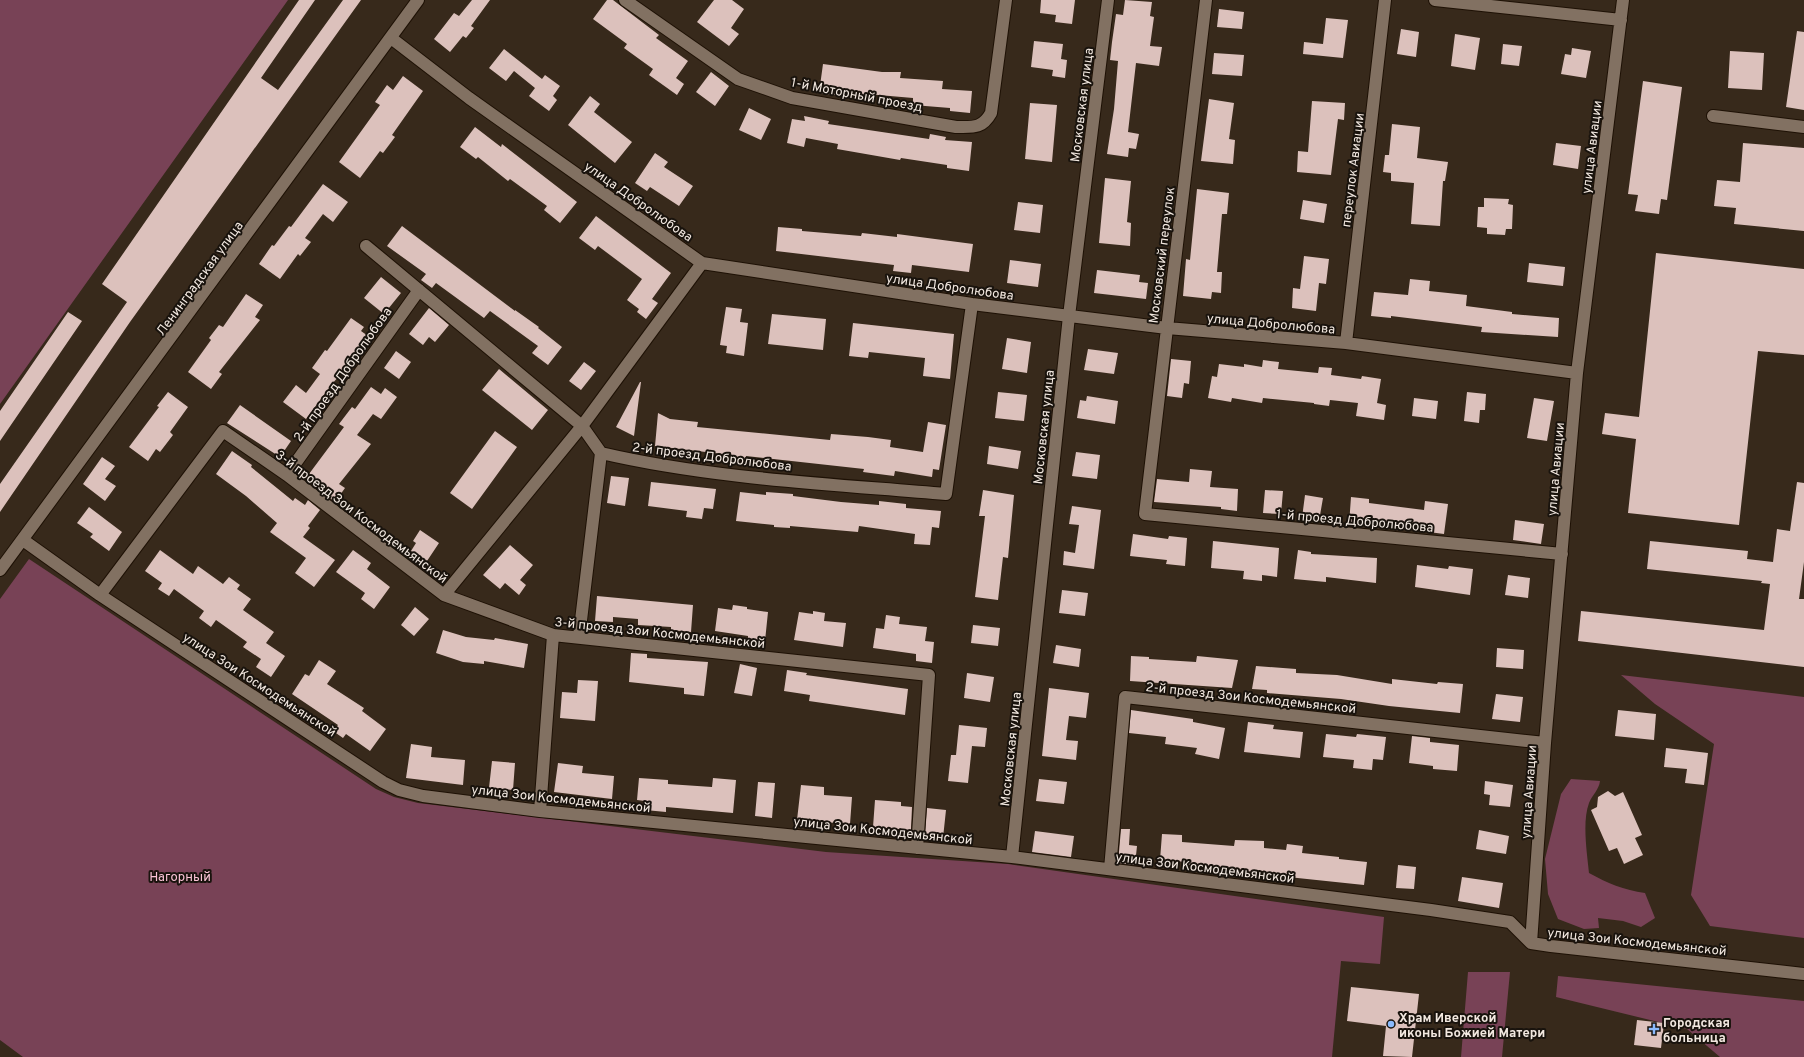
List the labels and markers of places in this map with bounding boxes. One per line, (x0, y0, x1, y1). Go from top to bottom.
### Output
place label: Храм Иверской иконы Божией Матери (1399, 1011, 1545, 1042)
place label: Городская больница (1663, 1016, 1730, 1047)
marker: Храм Иверской иконы Божией Матери (1386, 1019, 1396, 1029)
marker: Городская больница (1648, 1023, 1660, 1035)

